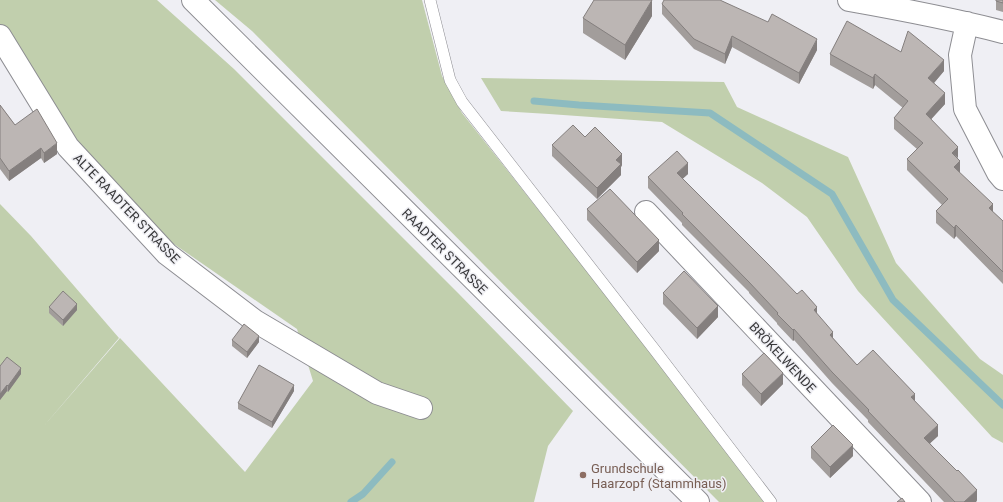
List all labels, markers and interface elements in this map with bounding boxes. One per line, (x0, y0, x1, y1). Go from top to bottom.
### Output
street label: ALTE RAADTER STRASSE (70, 150, 183, 266)
street label: RAADTER STRASSE (399, 206, 490, 297)
street label: BRÖKELWENDE (746, 319, 819, 396)
place label: Grundschule Haarzopf (Stammhaus) (591, 461, 727, 491)
marker: Grundschule Haarzopf (Stammhaus) (578, 470, 588, 480)

